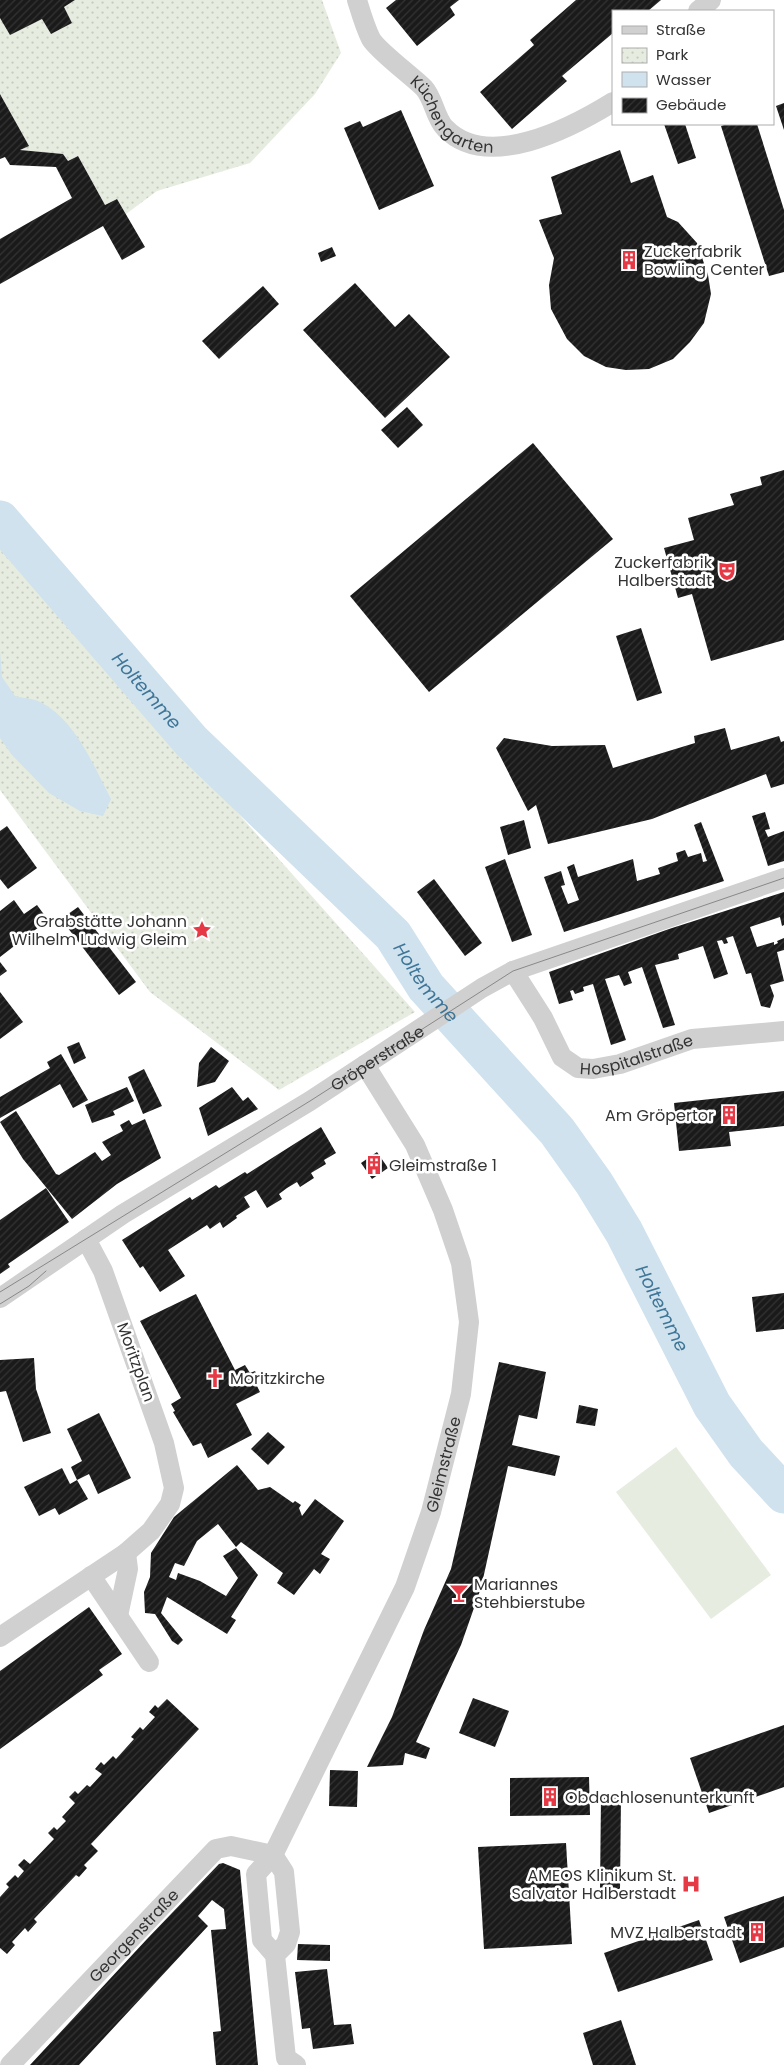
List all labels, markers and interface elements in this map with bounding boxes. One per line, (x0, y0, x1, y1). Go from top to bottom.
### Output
legend (612, 10, 774, 125)
text: Straße (656, 19, 706, 40)
text: Park (656, 44, 688, 65)
text: Wasser (656, 69, 712, 90)
street label: Küchengarten (406, 70, 494, 158)
text: Gebäude (656, 94, 726, 115)
place label: Zuckerfabrik Bowling Center (644, 240, 765, 281)
building icon: Zuckerfabrik Bowling Center (618, 249, 640, 271)
place label: Zuckerfabrik Halberstadt (614, 551, 713, 592)
theatre icon: Zuckerfabrik Halberstadt (716, 560, 738, 582)
water label: Holtemme (107, 646, 187, 734)
place label: Grabstätte Johann Wilhelm Ludwig Gleim (12, 910, 187, 951)
place icon: Grabstätte Johann Wilhelm Ludwig Gleim (191, 919, 213, 941)
water label: Holtemme (388, 937, 464, 1028)
street label: Gröperstraße (326, 1019, 429, 1097)
street label: Hospitalstraße (579, 1028, 696, 1081)
place label: Am Gröpertor (605, 1104, 714, 1127)
building icon: Am Gröpertor (718, 1104, 740, 1126)
building icon: Gleimstraße 1 (363, 1154, 385, 1176)
place label: Gleimstraße 1 (389, 1154, 497, 1177)
water label: Holtemme (630, 1260, 695, 1356)
street label: Moritzplan (111, 1319, 161, 1405)
church icon: Moritzkirche (204, 1367, 226, 1389)
place label: Moritzkirche (230, 1367, 325, 1390)
street label: Gleimstraße (420, 1414, 466, 1515)
place label: Mariannes Stehbierstube (474, 1573, 585, 1614)
bar icon: Mariannes Stehbierstube (448, 1582, 470, 1604)
building icon: Obdachlosenunterkunft (539, 1786, 561, 1808)
place label: Obdachlosenunterkunft (565, 1786, 755, 1809)
place label: AMEOS Klinikum St. Salvator Halberstadt (512, 1864, 676, 1905)
hospital icon: AMEOS Klinikum St. Salvator Halberstadt (680, 1873, 702, 1895)
street label: Georgenstraße (83, 1884, 184, 1987)
place label: MVZ Halberstadt (610, 1921, 742, 1944)
building icon: MVZ Halberstadt (746, 1921, 768, 1943)

